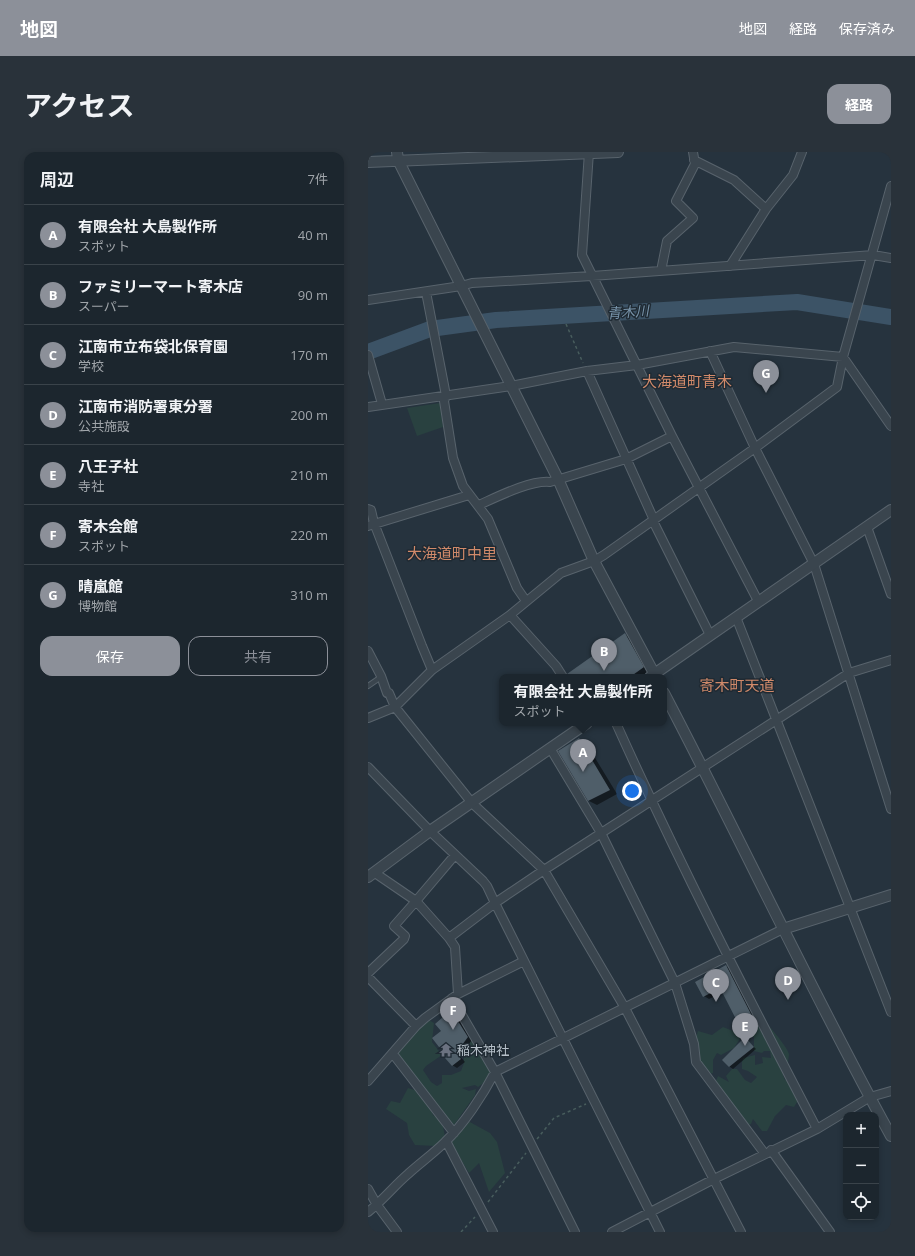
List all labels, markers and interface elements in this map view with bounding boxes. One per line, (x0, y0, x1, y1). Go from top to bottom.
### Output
text: 地図 (20, 16, 58, 42)
text: 地図 (739, 19, 767, 38)
text: 経路 (789, 19, 817, 38)
text: 保存済み (839, 19, 895, 38)
button: 経路 (827, 84, 891, 124)
text: アクセス (24, 86, 135, 124)
text: 周辺 (40, 168, 74, 191)
text: 7件 (308, 170, 328, 188)
text: 有限会社 大島製作所 (78, 216, 217, 236)
text: A (49, 226, 57, 244)
text: 40 m (298, 226, 328, 244)
text: スポット (78, 237, 130, 255)
text: ファミリーマート寄木店 (78, 276, 243, 296)
text: B (49, 286, 57, 304)
text: 90 m (298, 286, 328, 304)
text: スーパー (78, 297, 130, 315)
water label: 青木川 (606, 300, 652, 322)
text: 江南市立布袋北保育園 (78, 336, 228, 356)
text: C (49, 346, 57, 364)
text: 170 m (290, 346, 328, 364)
text: 学校 (78, 357, 104, 375)
pin: G (753, 360, 779, 393)
district label: 大海道町青木 (642, 371, 732, 391)
text: 江南市消防署東分署 (78, 396, 213, 416)
text: D (48, 406, 58, 424)
text: 200 m (290, 406, 328, 424)
text: 公共施設 (78, 417, 130, 435)
text: 八王子社 (78, 456, 138, 476)
text: E (49, 466, 57, 484)
text: 210 m (290, 466, 328, 484)
text: 寺社 (78, 477, 104, 495)
text: 寄木会館 (78, 516, 138, 536)
text: F (49, 526, 57, 544)
text: 220 m (290, 526, 328, 544)
text: スポット (78, 537, 130, 555)
district label: 大海道町中里 (407, 543, 497, 563)
text: 晴嵐館 (78, 576, 123, 596)
text: G (48, 586, 58, 604)
text: 310 m (290, 586, 328, 604)
text: 博物館 (78, 597, 117, 615)
button: 保存 (40, 636, 180, 676)
button: 共有 (188, 636, 328, 676)
pin: B (591, 638, 617, 671)
popup (499, 674, 667, 726)
district label: 寄木町天道 (699, 675, 775, 695)
text: 有限会社 大島製作所 (514, 681, 652, 701)
text: スポット (514, 702, 566, 720)
pin: A (570, 739, 596, 772)
your location (622, 781, 642, 801)
pin: D (775, 967, 801, 1000)
pin: C (703, 969, 729, 1002)
pin: F (440, 997, 466, 1030)
pin: E (732, 1013, 758, 1046)
place label: 稲木神社 (457, 1041, 509, 1059)
temple icon: 稲木神社 (438, 1042, 454, 1058)
map controls (843, 1112, 879, 1220)
button: + (843, 1112, 879, 1148)
button: − (843, 1148, 879, 1184)
button: locate (843, 1184, 879, 1220)

